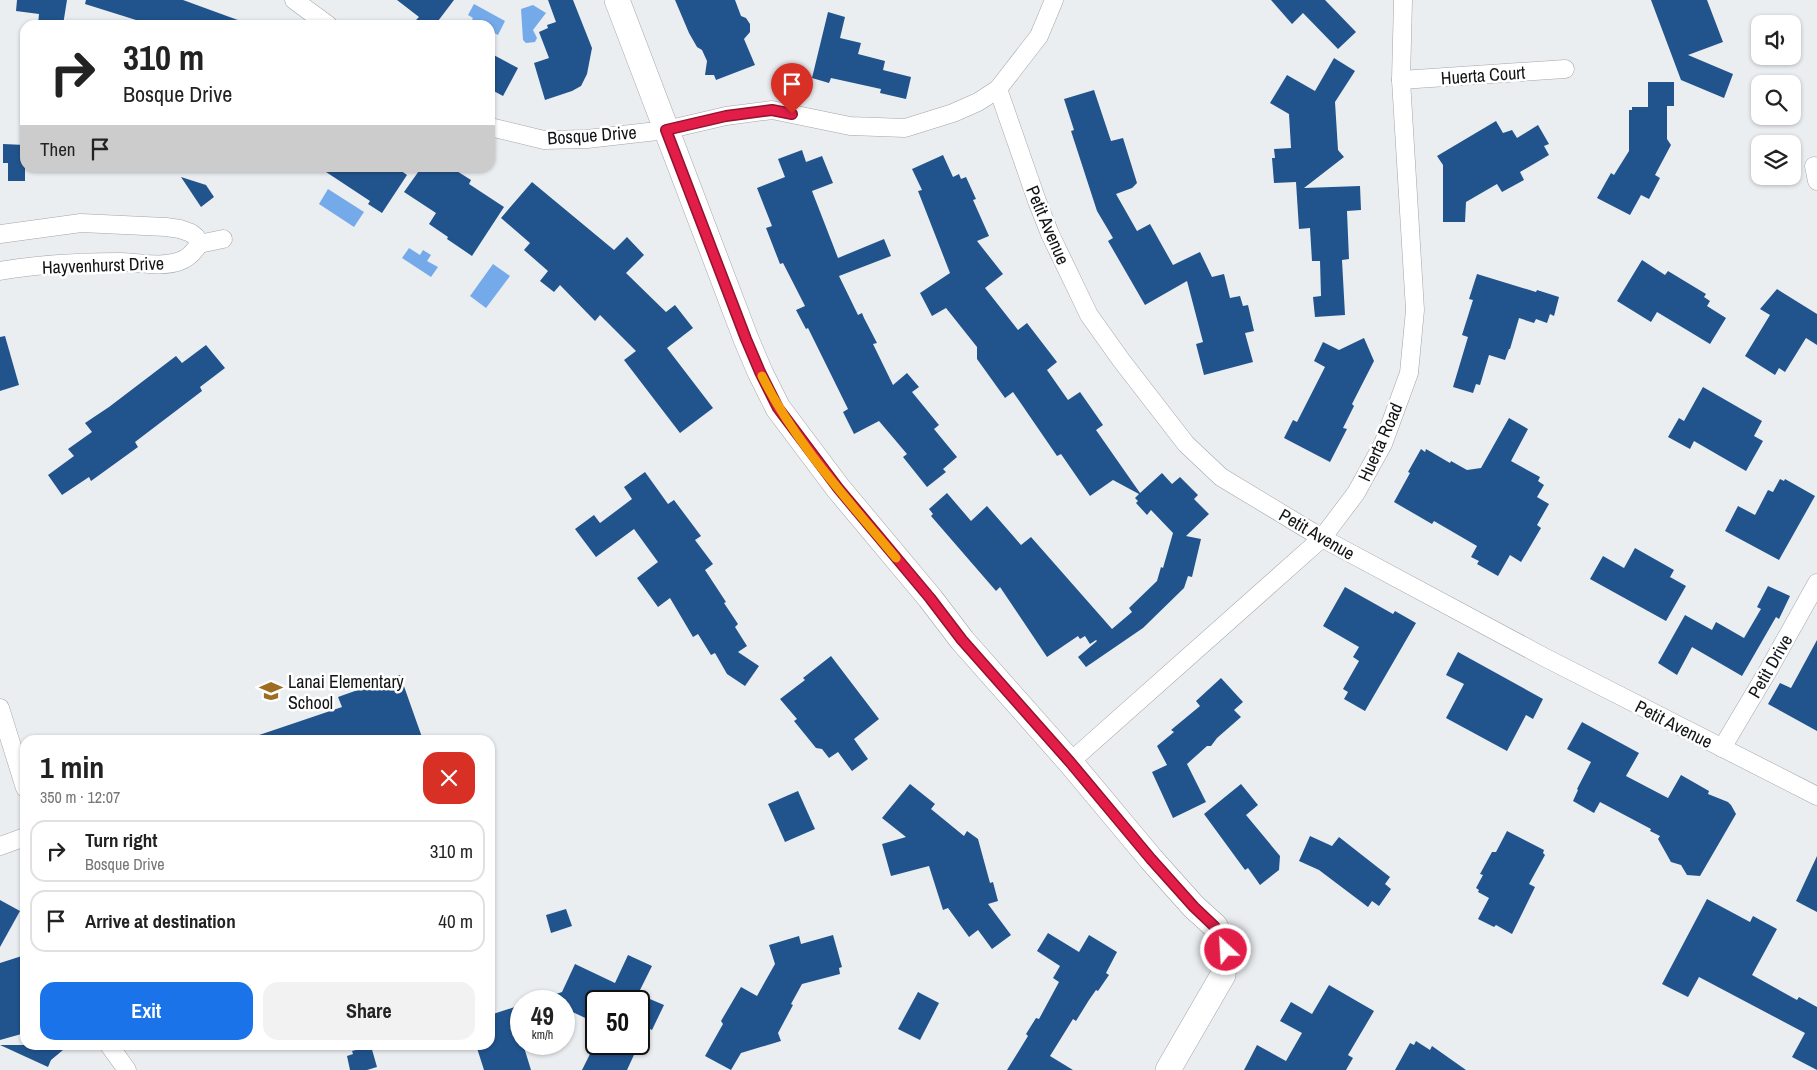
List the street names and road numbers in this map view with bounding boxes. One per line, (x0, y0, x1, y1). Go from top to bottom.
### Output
street label: Huerta Court (1440, 60, 1526, 90)
street label: Bosque Drive (547, 119, 637, 151)
street label: Petit Avenue (1020, 182, 1076, 268)
street label: Hayvenhurst Drive (41, 250, 165, 280)
street label: Huerta Road (1352, 399, 1408, 485)
street label: Petit Avenue (1275, 502, 1359, 566)
street label: Petit Drive (1742, 630, 1798, 702)
street label: Petit Avenue (1631, 694, 1717, 754)

